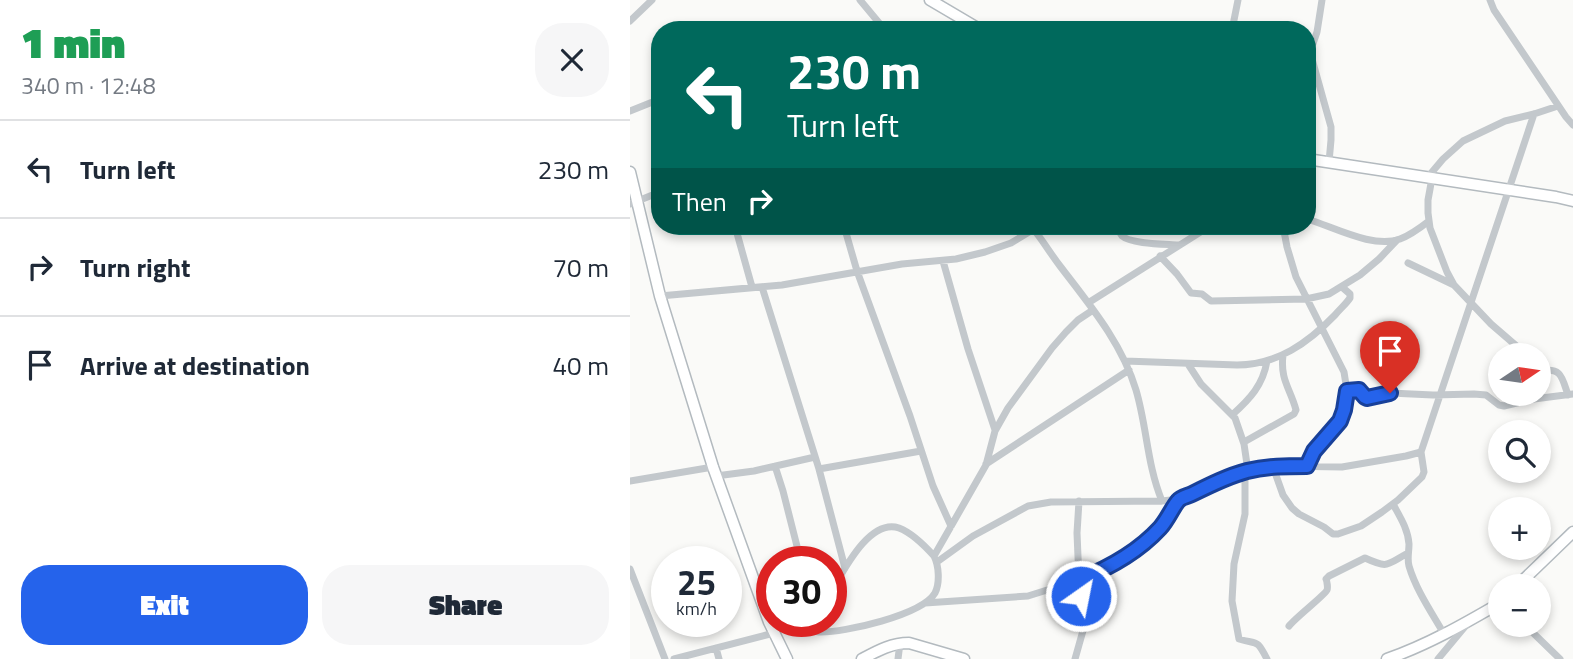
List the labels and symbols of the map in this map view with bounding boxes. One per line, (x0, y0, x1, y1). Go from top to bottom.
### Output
pin (1360, 321, 1420, 393)
north arrow (1488, 343, 1550, 406)
speed limit sign: 30 (756, 546, 847, 637)
position arrow (1044, 559, 1118, 633)

